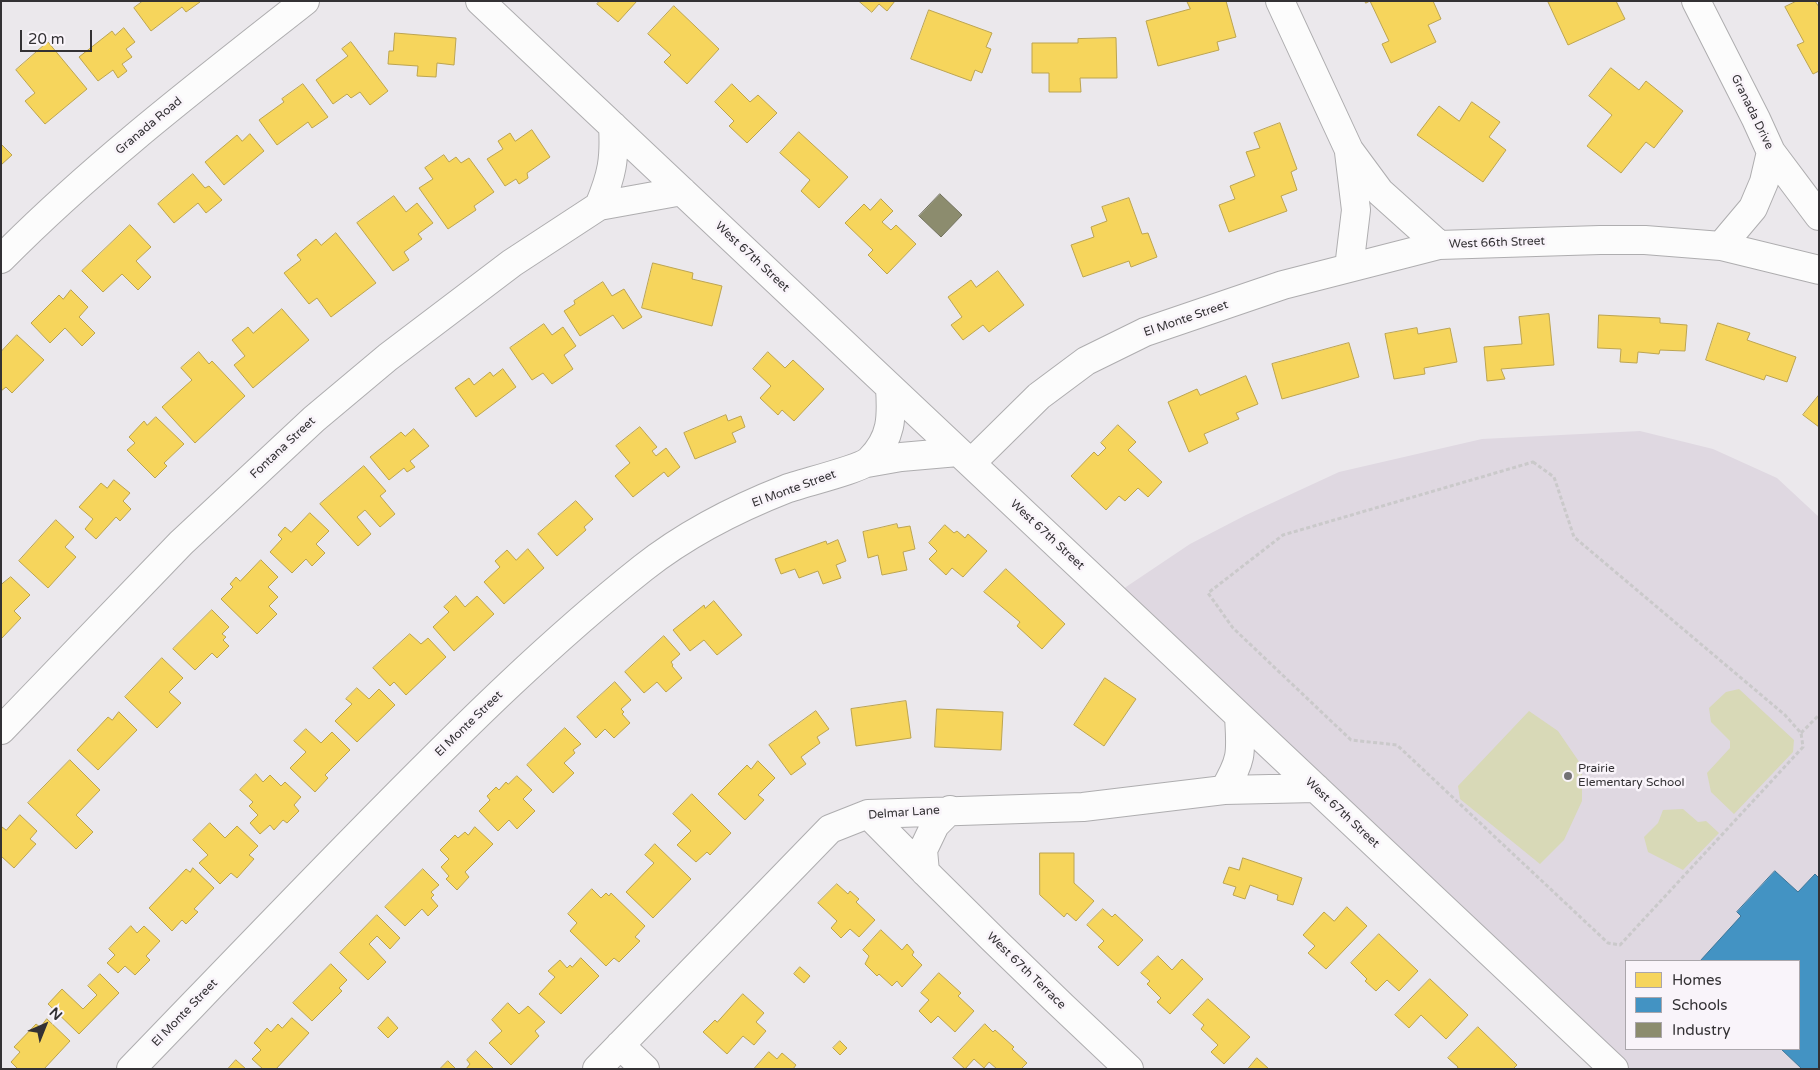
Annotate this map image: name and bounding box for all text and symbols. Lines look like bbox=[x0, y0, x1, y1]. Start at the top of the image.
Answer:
scale bar bbox=[22, 20, 95, 52]
text: 20 m bbox=[28, 30, 65, 48]
street label: Granada Drive bbox=[1728, 72, 1776, 152]
street label: Granada Road bbox=[113, 94, 185, 158]
street label: West 67th Street bbox=[712, 219, 792, 295]
street label: West 66th Street bbox=[1449, 234, 1545, 252]
street label: El Monte Street bbox=[1142, 298, 1230, 340]
street label: Fontana Street bbox=[247, 414, 319, 482]
street label: El Monte Street bbox=[750, 467, 838, 511]
street label: West 67th Street bbox=[1007, 497, 1087, 573]
street label: El Monte Street bbox=[432, 688, 506, 760]
place label: Prairie Elementary School bbox=[1578, 762, 1685, 790]
marker: Prairie Elementary School bbox=[1562, 770, 1574, 782]
street label: West 67th Street bbox=[1302, 775, 1382, 851]
street label: Delmar Lane bbox=[868, 803, 940, 823]
street label: West 67th Terrace bbox=[983, 930, 1069, 1012]
legend bbox=[1625, 960, 1800, 1050]
text: Homes bbox=[1672, 971, 1722, 989]
street label: El Monte Street bbox=[149, 976, 221, 1050]
text: Schools bbox=[1672, 996, 1728, 1014]
north arrow bbox=[20, 1000, 70, 1050]
text: N bbox=[46, 1004, 66, 1024]
text: Industry bbox=[1672, 1021, 1731, 1039]

